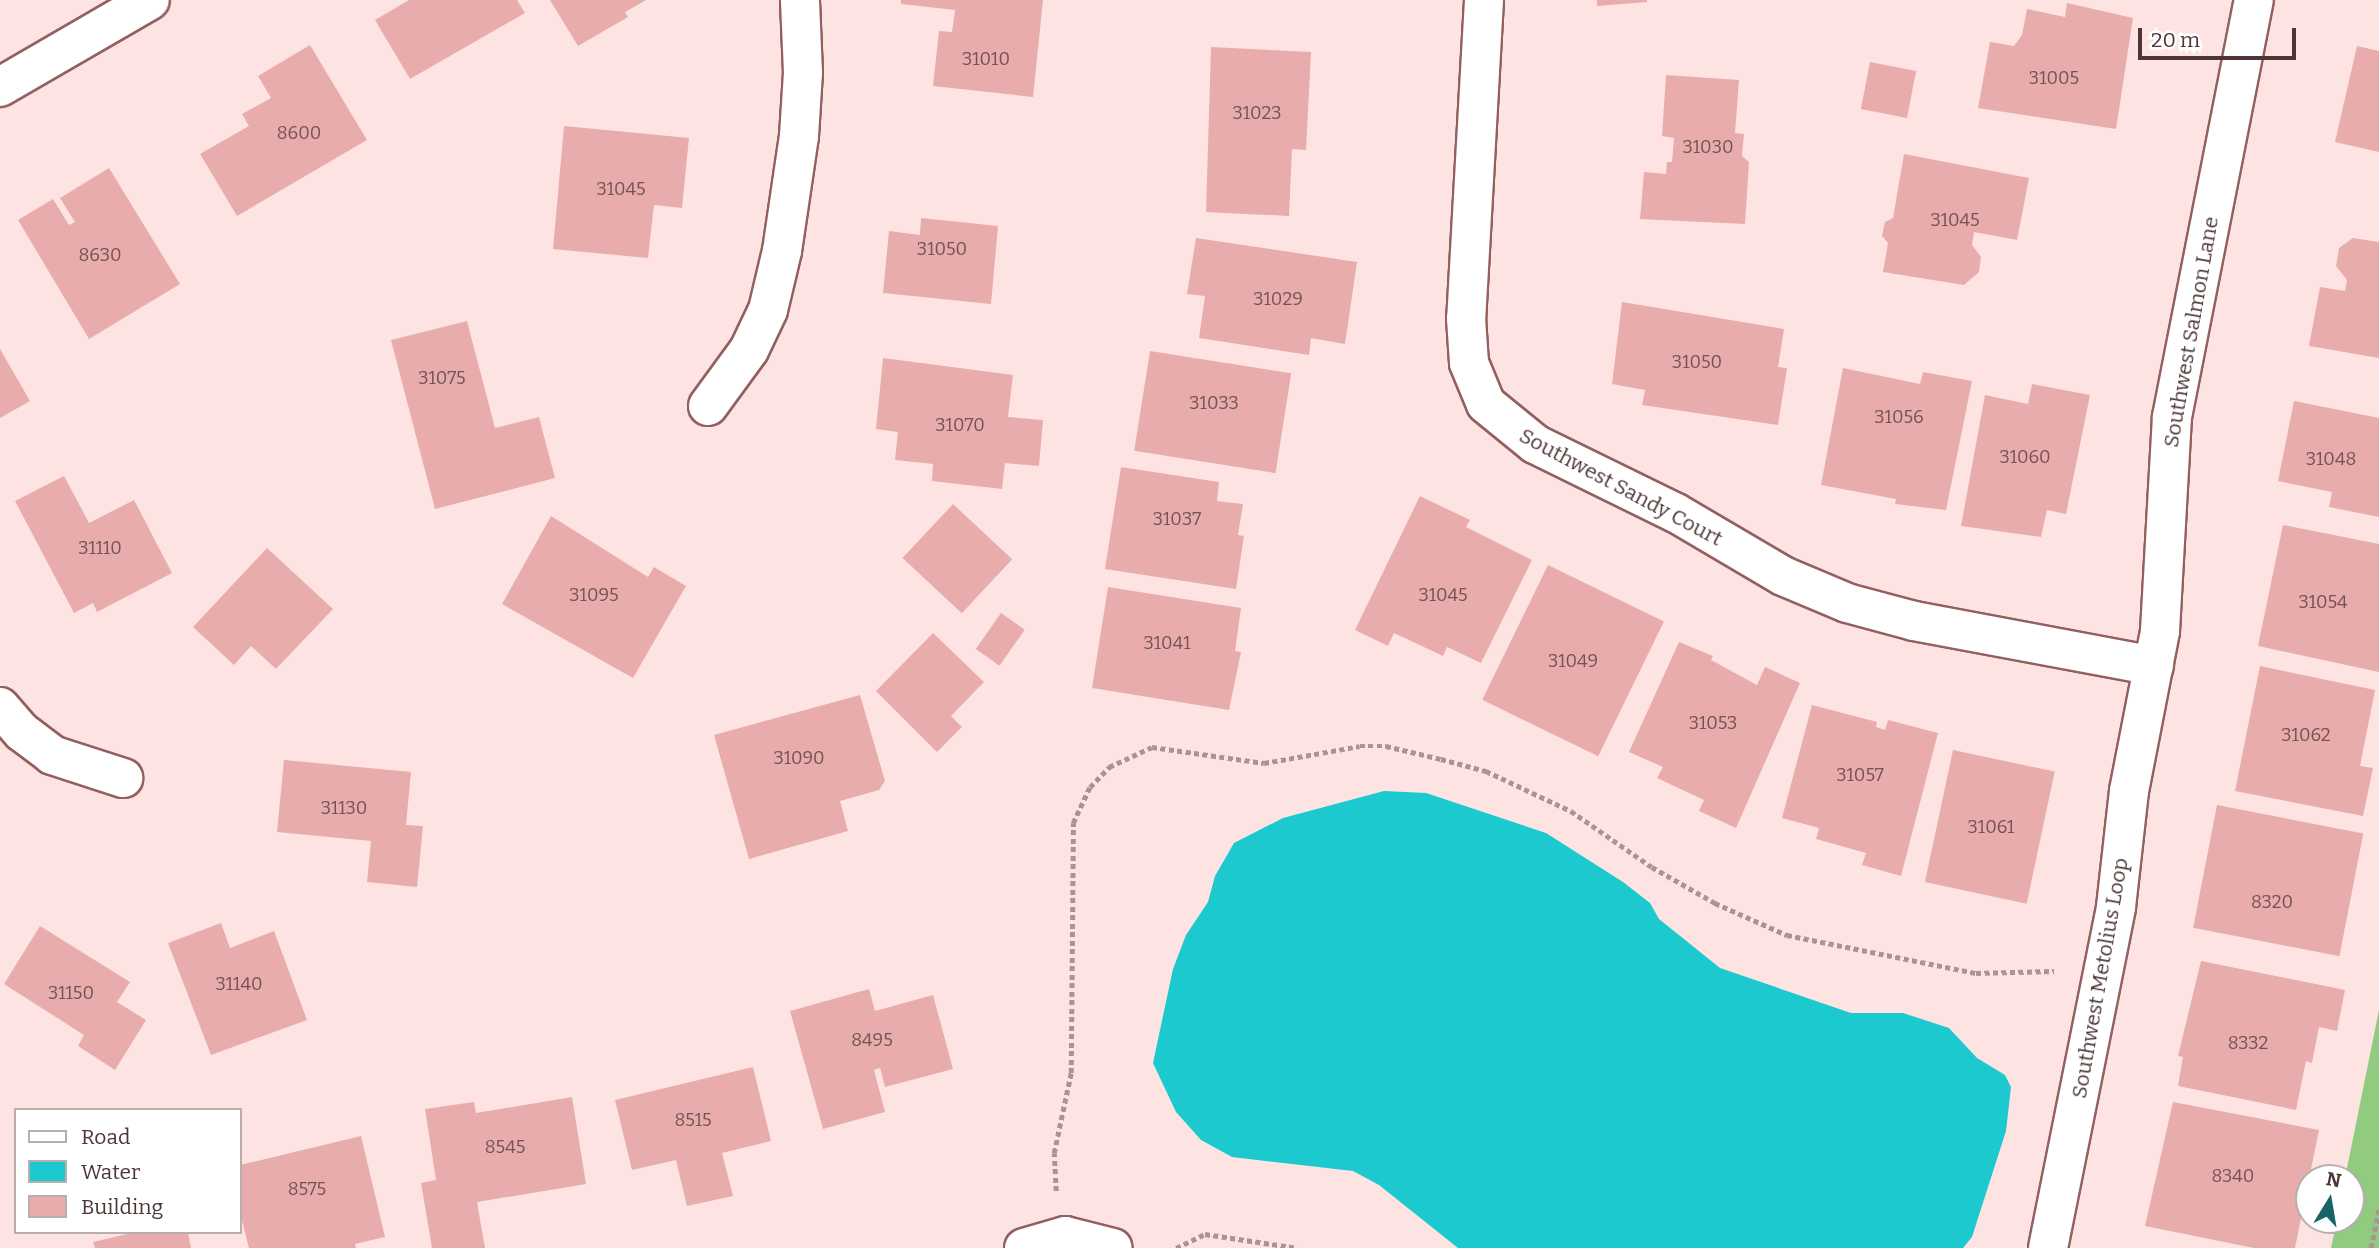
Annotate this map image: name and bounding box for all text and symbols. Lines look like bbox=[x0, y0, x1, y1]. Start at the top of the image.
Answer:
scale bar bbox=[2141, 14, 2298, 58]
text: 20 m bbox=[2151, 27, 2200, 53]
house number: 31010 bbox=[962, 48, 1010, 70]
house number: 31005 bbox=[2029, 67, 2079, 89]
house number: 31023 bbox=[1232, 102, 1282, 124]
house number: 8600 bbox=[277, 122, 321, 144]
house number: 31030 bbox=[1683, 136, 1733, 158]
house number: 31045 bbox=[596, 178, 646, 200]
house number: 31045 bbox=[1930, 209, 1980, 231]
street label: Southwest Salmon Lane bbox=[2158, 215, 2224, 449]
house number: 31050 bbox=[917, 238, 967, 260]
house number: 8630 bbox=[79, 244, 121, 266]
house number: 31029 bbox=[1253, 288, 1303, 310]
house number: 31050 bbox=[1672, 351, 1722, 373]
house number: 31075 bbox=[418, 367, 466, 389]
house number: 31033 bbox=[1189, 392, 1239, 414]
house number: 31056 bbox=[1874, 406, 1924, 428]
house number: 31070 bbox=[935, 414, 985, 436]
street label: Southwest Sandy Court bbox=[1515, 423, 1727, 551]
house number: 31060 bbox=[1999, 446, 2051, 468]
house number: 31048 bbox=[2306, 448, 2356, 470]
house number: 31037 bbox=[1153, 508, 1201, 530]
house number: 31110 bbox=[78, 537, 122, 559]
house number: 31095 bbox=[569, 584, 619, 606]
house number: 31045 bbox=[1418, 584, 1468, 606]
house number: 31054 bbox=[2298, 591, 2348, 613]
house number: 31041 bbox=[1144, 632, 1190, 654]
house number: 31049 bbox=[1548, 650, 1598, 672]
house number: 31053 bbox=[1689, 712, 1737, 734]
house number: 31062 bbox=[2281, 724, 2331, 746]
house number: 31090 bbox=[773, 747, 825, 769]
house number: 31057 bbox=[1836, 764, 1884, 786]
house number: 31130 bbox=[321, 797, 367, 819]
house number: 31061 bbox=[1968, 816, 2014, 838]
street label: Southwest Metolius Loop bbox=[2066, 856, 2134, 1100]
house number: 8320 bbox=[2251, 891, 2293, 913]
house number: 31140 bbox=[216, 973, 262, 995]
house number: 31150 bbox=[48, 982, 94, 1004]
house number: 8495 bbox=[851, 1029, 893, 1051]
house number: 8332 bbox=[2228, 1032, 2268, 1054]
legend bbox=[14, 1108, 242, 1234]
house number: 8515 bbox=[674, 1109, 712, 1131]
text: Road bbox=[81, 1124, 130, 1150]
house number: 8545 bbox=[485, 1136, 525, 1158]
text: Water bbox=[81, 1159, 140, 1185]
north arrow bbox=[2295, 1164, 2365, 1234]
house number: 8340 bbox=[2212, 1165, 2254, 1187]
text: N bbox=[2324, 1167, 2343, 1193]
house number: 8575 bbox=[288, 1178, 326, 1200]
text: Building bbox=[81, 1194, 163, 1220]

